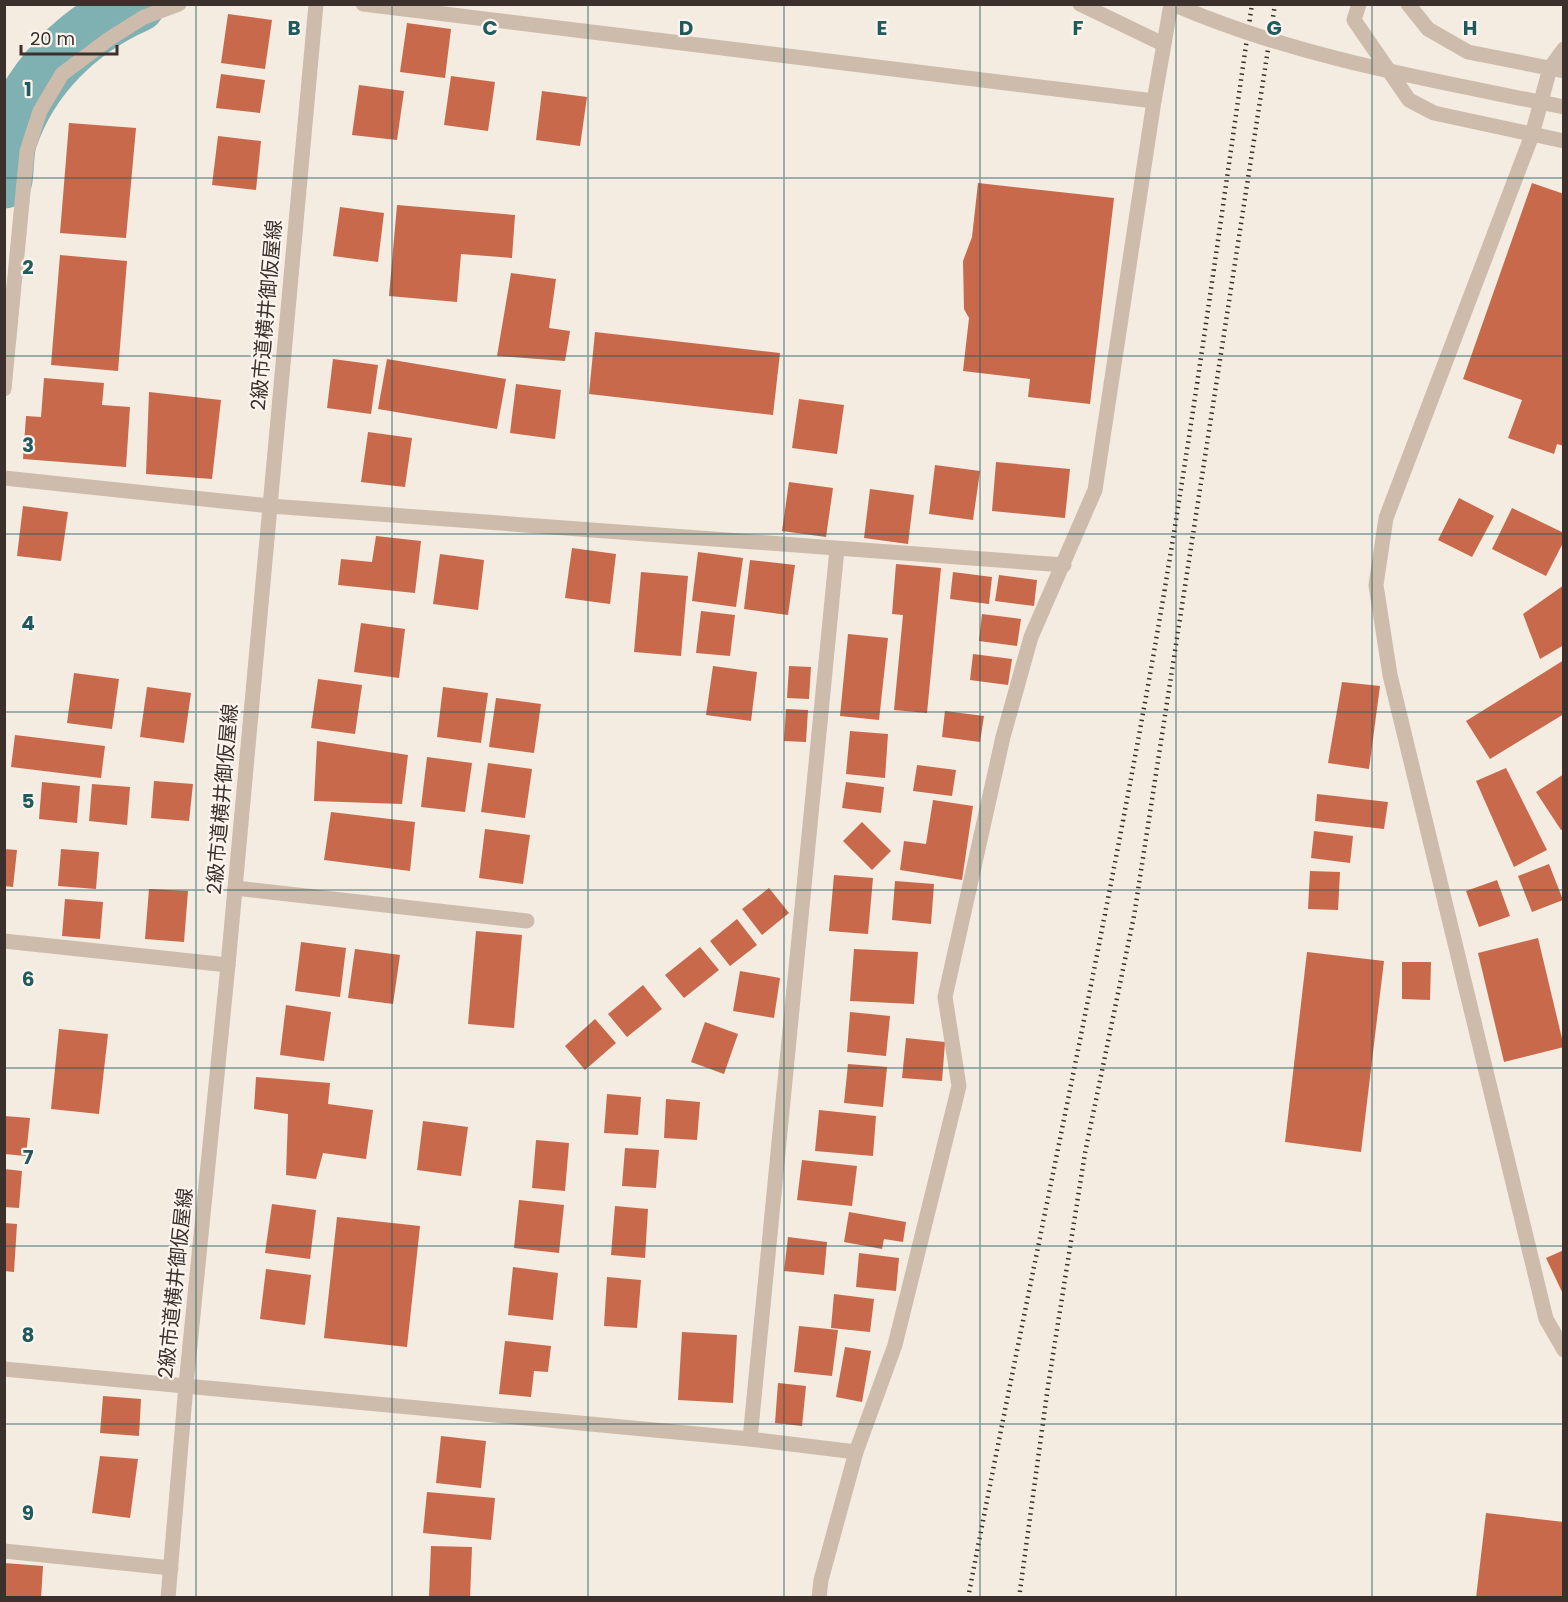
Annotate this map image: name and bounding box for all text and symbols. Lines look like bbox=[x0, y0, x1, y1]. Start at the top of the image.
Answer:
text: B bbox=[287, 14, 301, 42]
text: C bbox=[482, 14, 498, 42]
text: D bbox=[679, 14, 693, 42]
text: E bbox=[877, 14, 887, 42]
text: F bbox=[1073, 14, 1084, 42]
text: G bbox=[1266, 14, 1282, 42]
text: H bbox=[1463, 14, 1477, 42]
scale bar bbox=[21, 18, 117, 56]
text: 20 m bbox=[30, 26, 75, 51]
text: 1 bbox=[24, 75, 32, 103]
street label: 2級市道横井御仮屋線 bbox=[244, 218, 288, 412]
text: 2 bbox=[22, 253, 34, 281]
text: 3 bbox=[22, 431, 34, 459]
text: 4 bbox=[21, 609, 35, 637]
street label: 2級市道横井御仮屋線 bbox=[200, 702, 244, 896]
text: 5 bbox=[22, 787, 35, 815]
text: 6 bbox=[22, 965, 34, 993]
text: 7 bbox=[23, 1143, 34, 1171]
street label: 2級市道横井御仮屋線 bbox=[151, 1186, 199, 1380]
text: 8 bbox=[22, 1321, 34, 1349]
text: 9 bbox=[22, 1499, 34, 1527]

